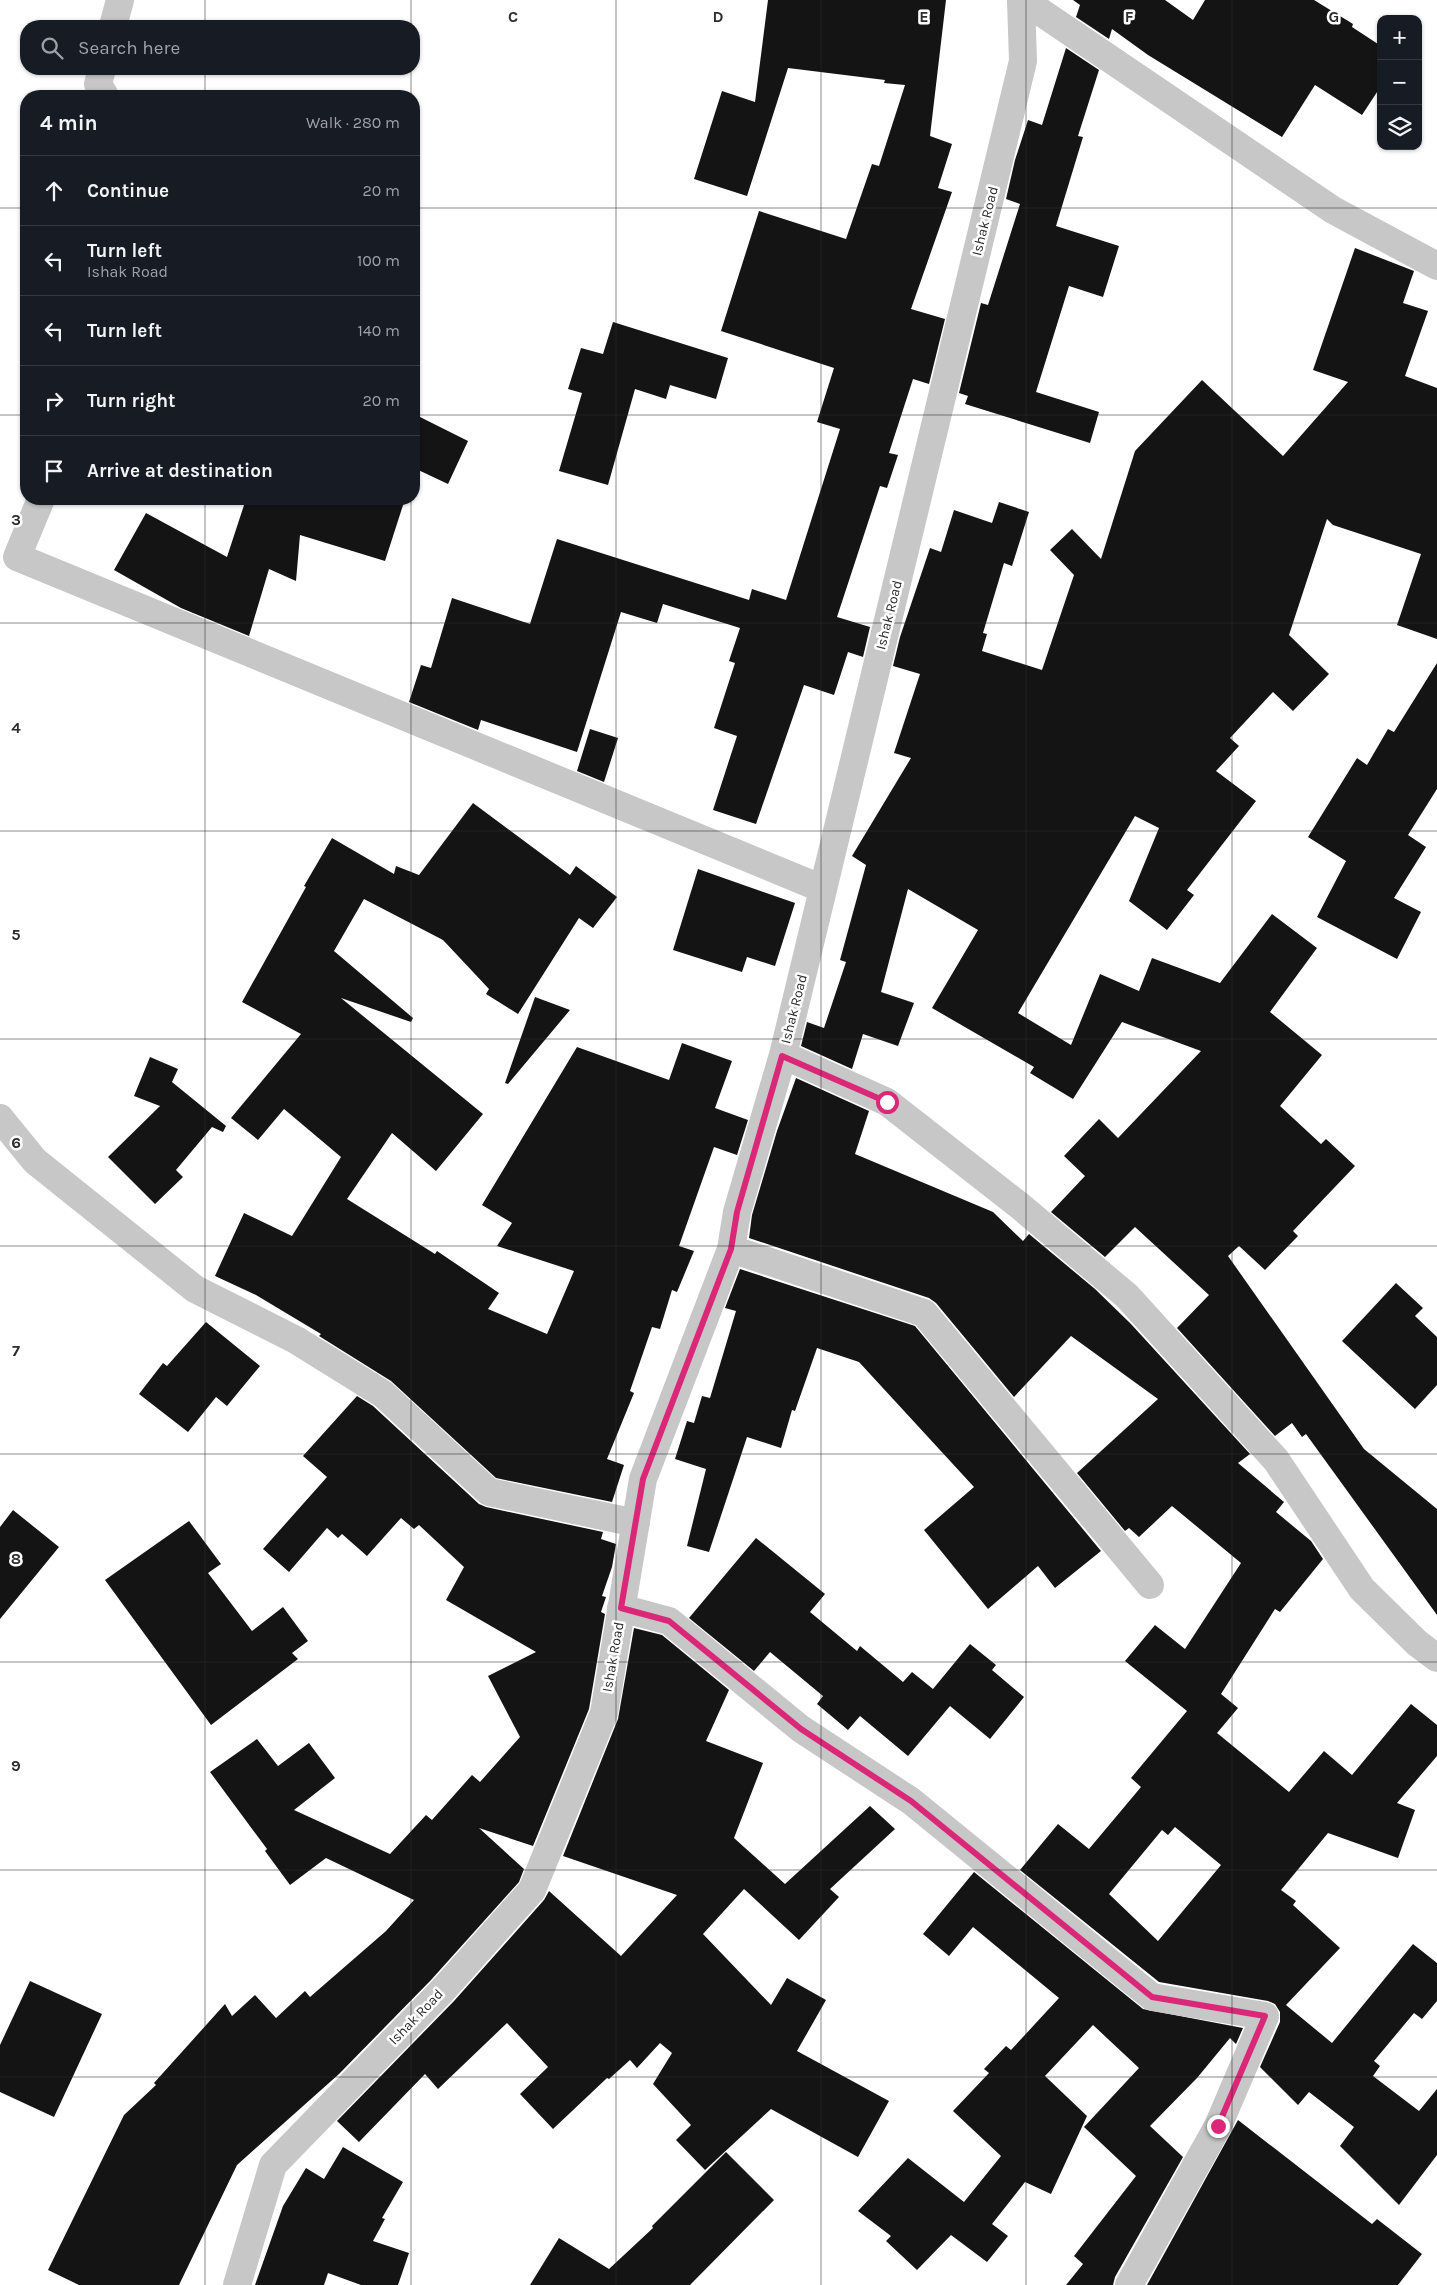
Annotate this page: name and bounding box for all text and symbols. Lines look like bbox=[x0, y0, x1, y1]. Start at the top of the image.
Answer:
text: C bbox=[508, 7, 518, 26]
text: D bbox=[713, 7, 724, 26]
text: E bbox=[919, 7, 929, 26]
text: F bbox=[1125, 7, 1134, 26]
text: G bbox=[1329, 7, 1339, 26]
map controls bbox=[1377, 15, 1422, 150]
button: + bbox=[1377, 15, 1422, 60]
search box bbox=[20, 20, 420, 75]
icon: search bbox=[38, 34, 66, 62]
text: Search here bbox=[78, 37, 180, 59]
button: − bbox=[1377, 60, 1422, 105]
button: layers bbox=[1377, 105, 1422, 150]
text: 4 min bbox=[40, 111, 98, 135]
text: Walk · 280 m bbox=[306, 113, 400, 132]
icon: ahead bbox=[40, 177, 68, 205]
text: Continue bbox=[87, 180, 169, 202]
text: 20 m bbox=[362, 181, 400, 200]
street label: Ishak Road bbox=[968, 185, 1002, 257]
text: Turn left bbox=[87, 240, 162, 262]
icon: left bbox=[40, 247, 68, 275]
text: 100 m bbox=[357, 251, 400, 270]
text: Ishak Road bbox=[87, 262, 168, 281]
icon: left bbox=[40, 317, 68, 345]
text: Turn left bbox=[87, 320, 162, 342]
text: 140 m bbox=[358, 321, 400, 340]
icon: right bbox=[40, 387, 68, 415]
text: Turn right bbox=[87, 390, 176, 412]
text: 20 m bbox=[362, 391, 400, 410]
icon: arrive bbox=[40, 457, 68, 485]
text: Arrive at destination bbox=[87, 460, 273, 482]
text: 3 bbox=[11, 510, 21, 529]
street label: Ishak Road bbox=[872, 579, 906, 651]
text: 4 bbox=[11, 718, 21, 737]
text: 5 bbox=[11, 925, 21, 944]
street label: Ishak Road bbox=[777, 973, 811, 1045]
route start bbox=[876, 1091, 899, 1114]
text: 6 bbox=[11, 1133, 21, 1152]
text: 7 bbox=[12, 1341, 20, 1360]
text: 8 bbox=[11, 1549, 21, 1568]
street label: Ishak Road bbox=[598, 1621, 628, 1693]
text: 9 bbox=[11, 1756, 21, 1775]
street label: Ishak Road bbox=[385, 1986, 447, 2048]
route end bbox=[1207, 2115, 1230, 2138]

